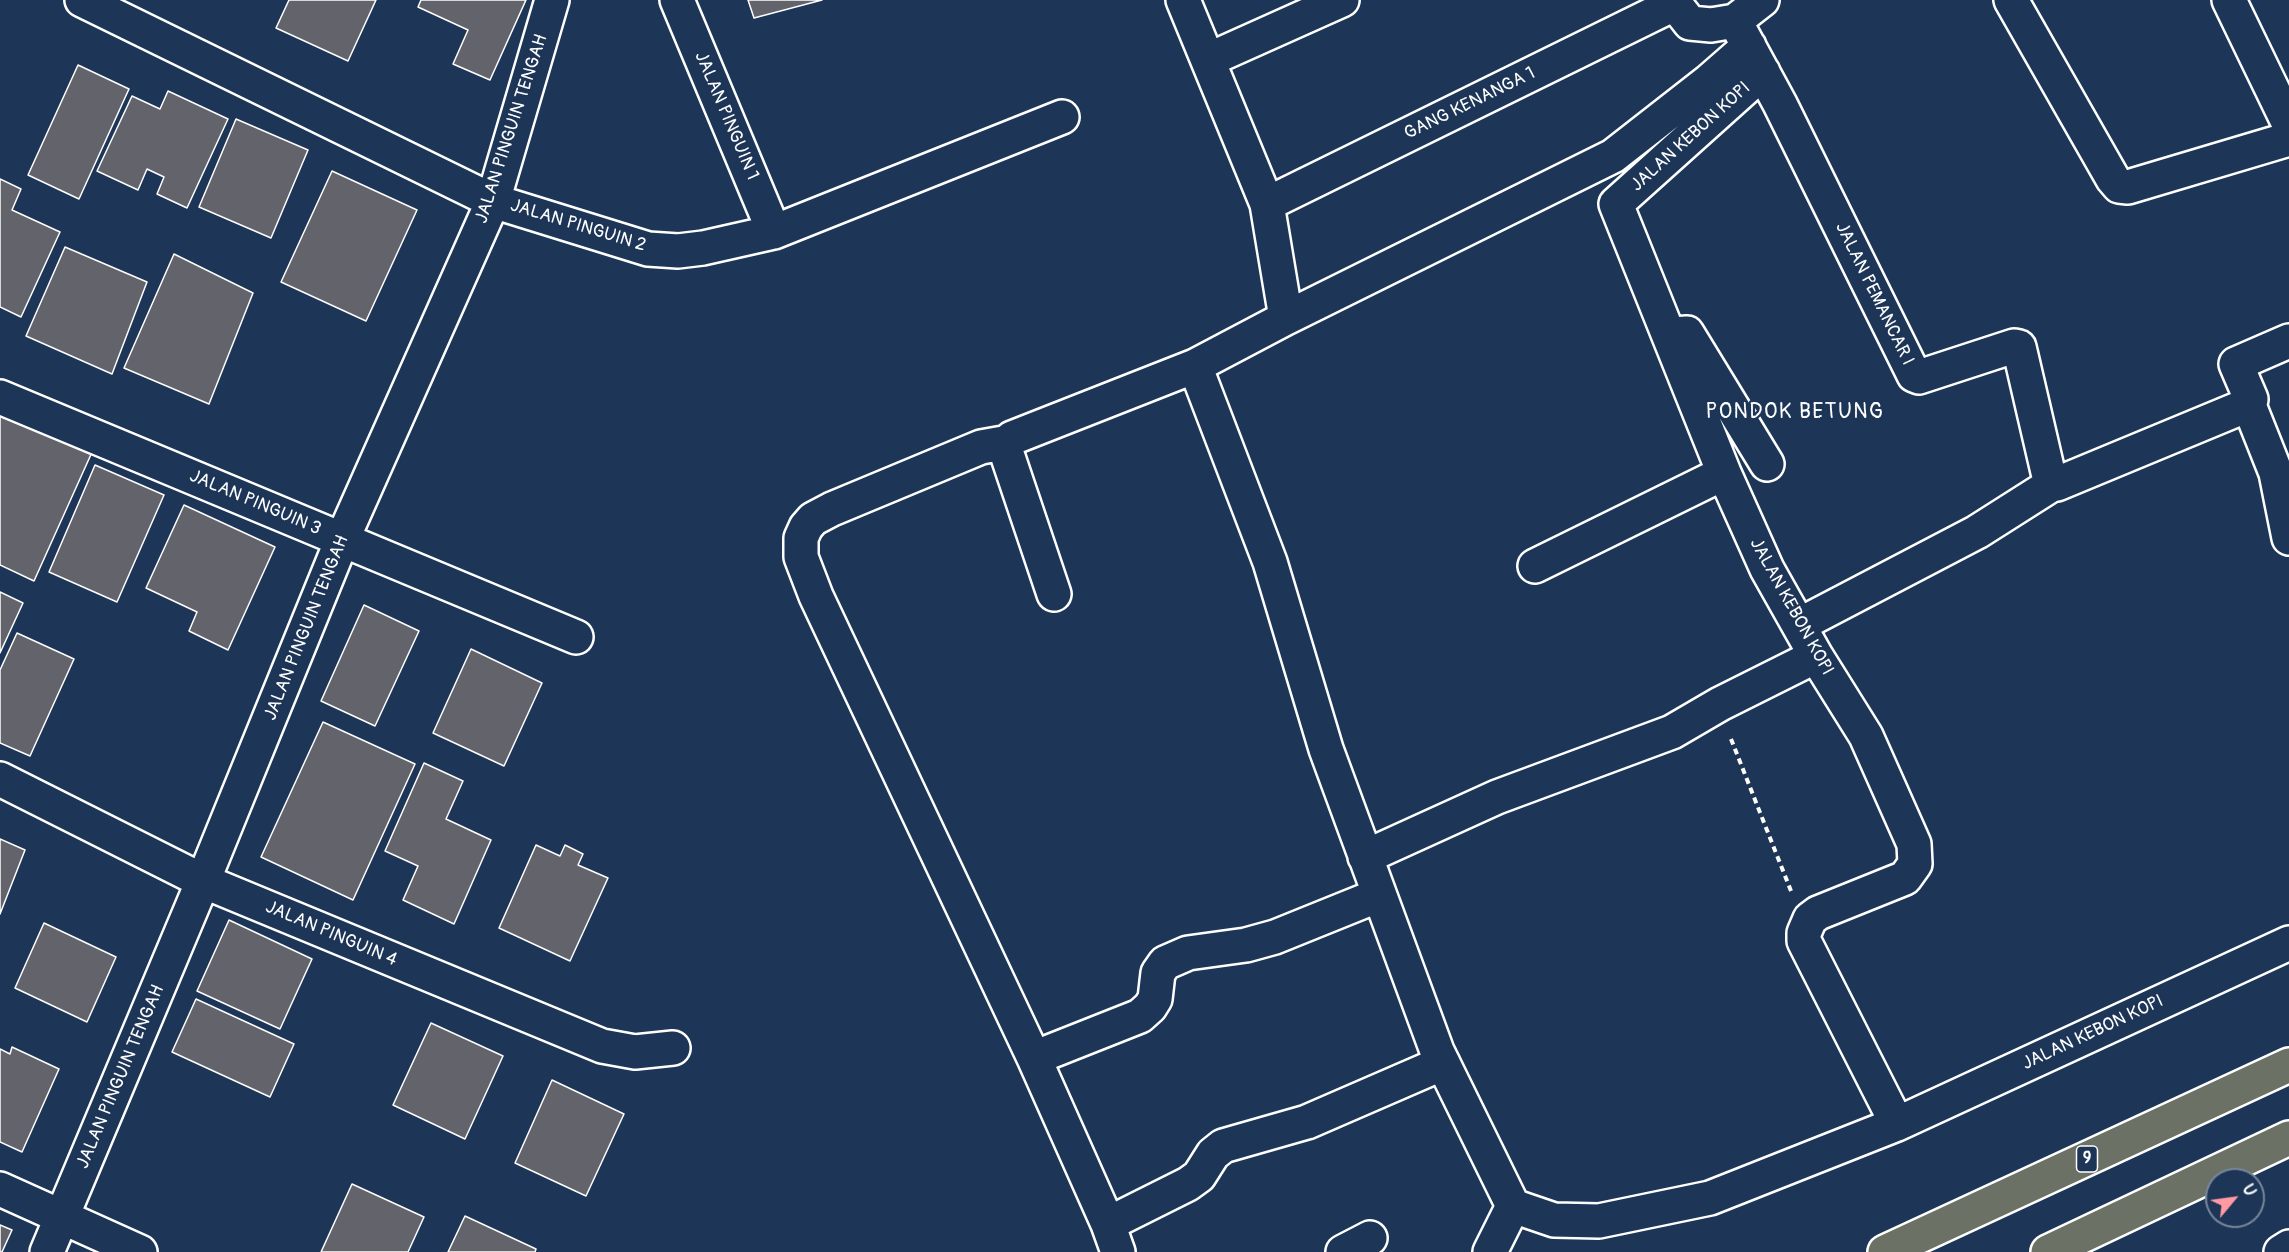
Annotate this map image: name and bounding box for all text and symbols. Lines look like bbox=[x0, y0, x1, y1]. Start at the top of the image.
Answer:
street label: JALAN PINGUIN TENGAH bbox=[471, 32, 553, 226]
street label: JALAN PINGUIN 1 bbox=[689, 49, 763, 183]
street label: GANG KENANGA 1 bbox=[1401, 63, 1539, 145]
street label: JALAN KEBON KOPI bbox=[1627, 78, 1755, 196]
street label: JALAN PINGUIN 2 bbox=[508, 195, 648, 257]
street label: JALAN PEMANCAR I bbox=[1830, 219, 1918, 369]
district label: PONDOK BETUNG bbox=[1706, 400, 1884, 426]
street label: JALAN PINGUIN 3 bbox=[186, 466, 324, 540]
street label: JALAN PINGUIN TENGAH bbox=[260, 532, 354, 724]
street label: JALAN KEBON KOPI bbox=[1744, 535, 1838, 679]
street label: JALAN PINGUIN 4 bbox=[262, 897, 400, 971]
street label: JALAN PINGUIN TENGAH bbox=[73, 982, 169, 1172]
street label: JALAN KEBON KOPI bbox=[2019, 991, 2167, 1075]
road number: 9 bbox=[2076, 1146, 2098, 1172]
north arrow bbox=[2205, 1168, 2265, 1228]
text: U bbox=[2238, 1181, 2260, 1200]

